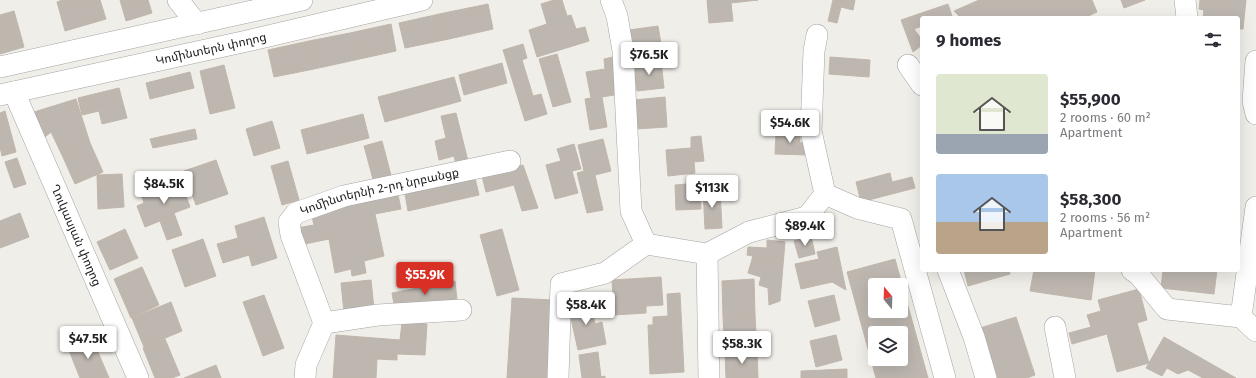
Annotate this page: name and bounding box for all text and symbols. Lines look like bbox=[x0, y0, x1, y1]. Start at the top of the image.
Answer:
icon: filters bbox=[1202, 29, 1224, 51]
street label: Կոմինտերն փողոց bbox=[154, 30, 268, 68]
text: 9 homes bbox=[936, 30, 1001, 51]
pin: $76.5K bbox=[616, 42, 682, 76]
text: $76.5K bbox=[630, 47, 668, 62]
text: $55,900 bbox=[1060, 89, 1121, 110]
icon: home bbox=[968, 90, 1016, 138]
pin: $54.6K bbox=[757, 110, 823, 144]
text: 2 rooms · 60 m² bbox=[1060, 110, 1151, 125]
text: $54.6K bbox=[770, 115, 810, 130]
text: Apartment bbox=[1060, 125, 1122, 140]
street label: Կոմինտերնի 2-րդ նրբանցք bbox=[298, 165, 460, 218]
pin: $84.5K bbox=[131, 171, 197, 205]
pin: $113K bbox=[684, 175, 740, 209]
text: $84.5K bbox=[144, 176, 184, 191]
text: $113K bbox=[695, 180, 729, 195]
street label: Ղուկասյան փողոց bbox=[48, 182, 104, 288]
text: $58,300 bbox=[1060, 189, 1121, 210]
icon: home bbox=[968, 190, 1016, 238]
text: 2 rooms · 56 m² bbox=[1060, 210, 1150, 225]
pin: $89.4K bbox=[772, 213, 838, 247]
text: $89.4K bbox=[785, 218, 825, 233]
text: Apartment bbox=[1060, 225, 1122, 240]
pin: $55.9K bbox=[392, 262, 458, 296]
text: $55.9K bbox=[405, 267, 445, 282]
north arrow bbox=[868, 278, 908, 318]
map controls bbox=[868, 278, 908, 366]
pin: $58.4K bbox=[553, 292, 619, 326]
text: $58.4K bbox=[566, 297, 606, 312]
pin: $47.5K bbox=[55, 326, 121, 360]
button: layers bbox=[868, 326, 908, 366]
text: $47.5K bbox=[69, 331, 107, 346]
pin: $58.3K bbox=[709, 331, 775, 365]
text: $58.3K bbox=[722, 336, 762, 351]

